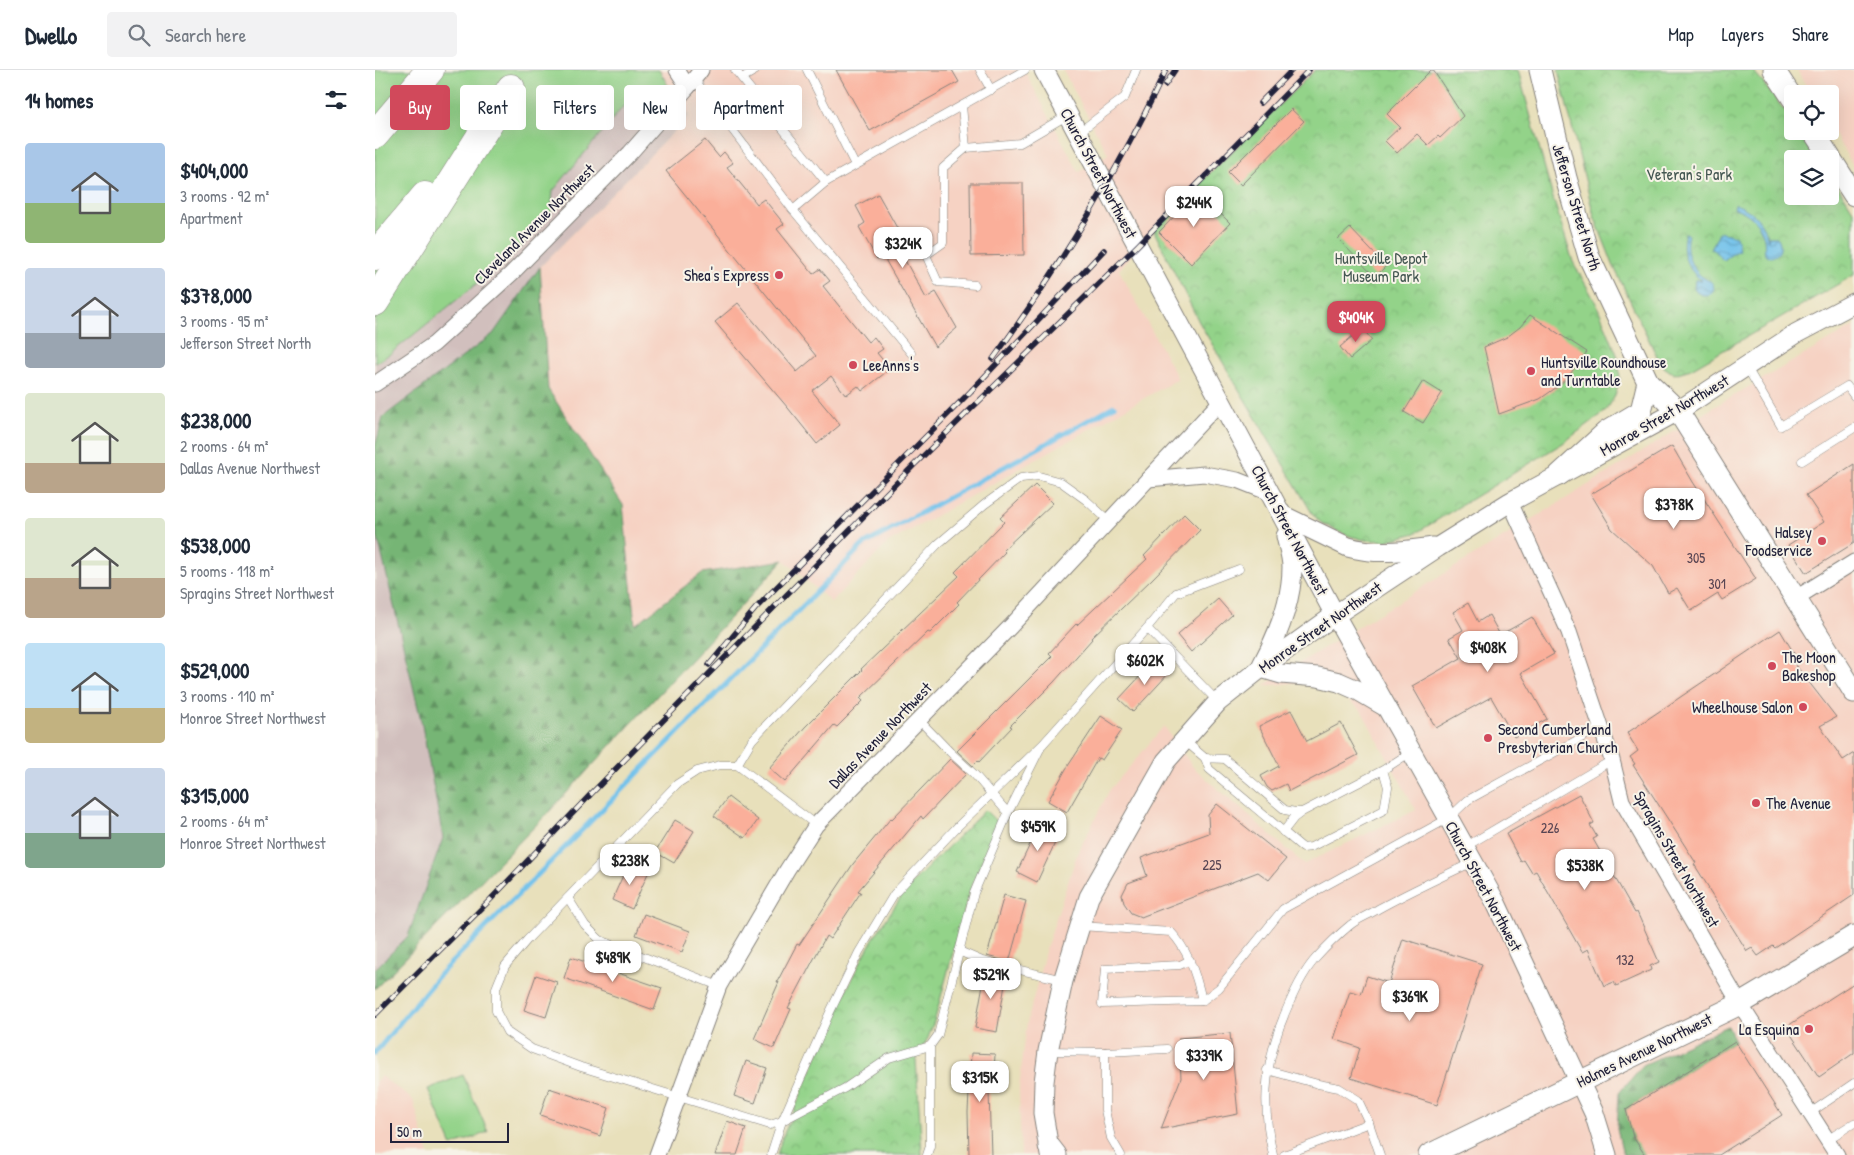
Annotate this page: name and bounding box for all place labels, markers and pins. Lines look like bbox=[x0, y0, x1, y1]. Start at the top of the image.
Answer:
pin: $244K bbox=[1159, 186, 1229, 228]
pin: $324K bbox=[868, 226, 938, 269]
place label: Shea's Express bbox=[684, 264, 769, 286]
marker: Shea's Express bbox=[773, 269, 785, 281]
pin: $404K bbox=[1321, 300, 1391, 343]
place label: Huntsville Roundhouse and Turntable bbox=[1541, 351, 1667, 391]
place label: LeeAnns's bbox=[863, 354, 919, 376]
marker: LeeAnns's bbox=[847, 359, 859, 371]
marker: Huntsville Roundhouse and Turntable bbox=[1525, 365, 1537, 377]
pin: $378K bbox=[1639, 488, 1709, 530]
place label: Halsey Foodservice bbox=[1745, 521, 1813, 561]
marker: Halsey Foodservice bbox=[1816, 535, 1828, 547]
pin: $408K bbox=[1453, 630, 1523, 673]
pin: $602K bbox=[1110, 644, 1180, 686]
place label: The Moon Bakeshop bbox=[1782, 646, 1836, 686]
marker: The Moon Bakeshop bbox=[1766, 660, 1778, 672]
place label: Wheelhouse Salon bbox=[1692, 696, 1793, 718]
marker: Wheelhouse Salon bbox=[1797, 701, 1809, 713]
place label: Second Cumberland Presbyterian Church bbox=[1498, 718, 1618, 758]
marker: Second Cumberland Presbyterian Church bbox=[1482, 732, 1494, 744]
place label: The Avenue bbox=[1766, 792, 1831, 814]
marker: The Avenue bbox=[1750, 797, 1762, 809]
pin: $459K bbox=[1003, 810, 1073, 852]
pin: $238K bbox=[595, 844, 665, 886]
pin: $538K bbox=[1550, 848, 1620, 891]
pin: $489K bbox=[578, 940, 648, 983]
pin: $529K bbox=[956, 958, 1026, 1000]
pin: $369K bbox=[1375, 980, 1445, 1022]
place label: La Esquina bbox=[1739, 1018, 1799, 1040]
marker: La Esquina bbox=[1803, 1023, 1815, 1035]
pin: $339K bbox=[1169, 1038, 1239, 1081]
pin: $315K bbox=[945, 1060, 1015, 1103]

